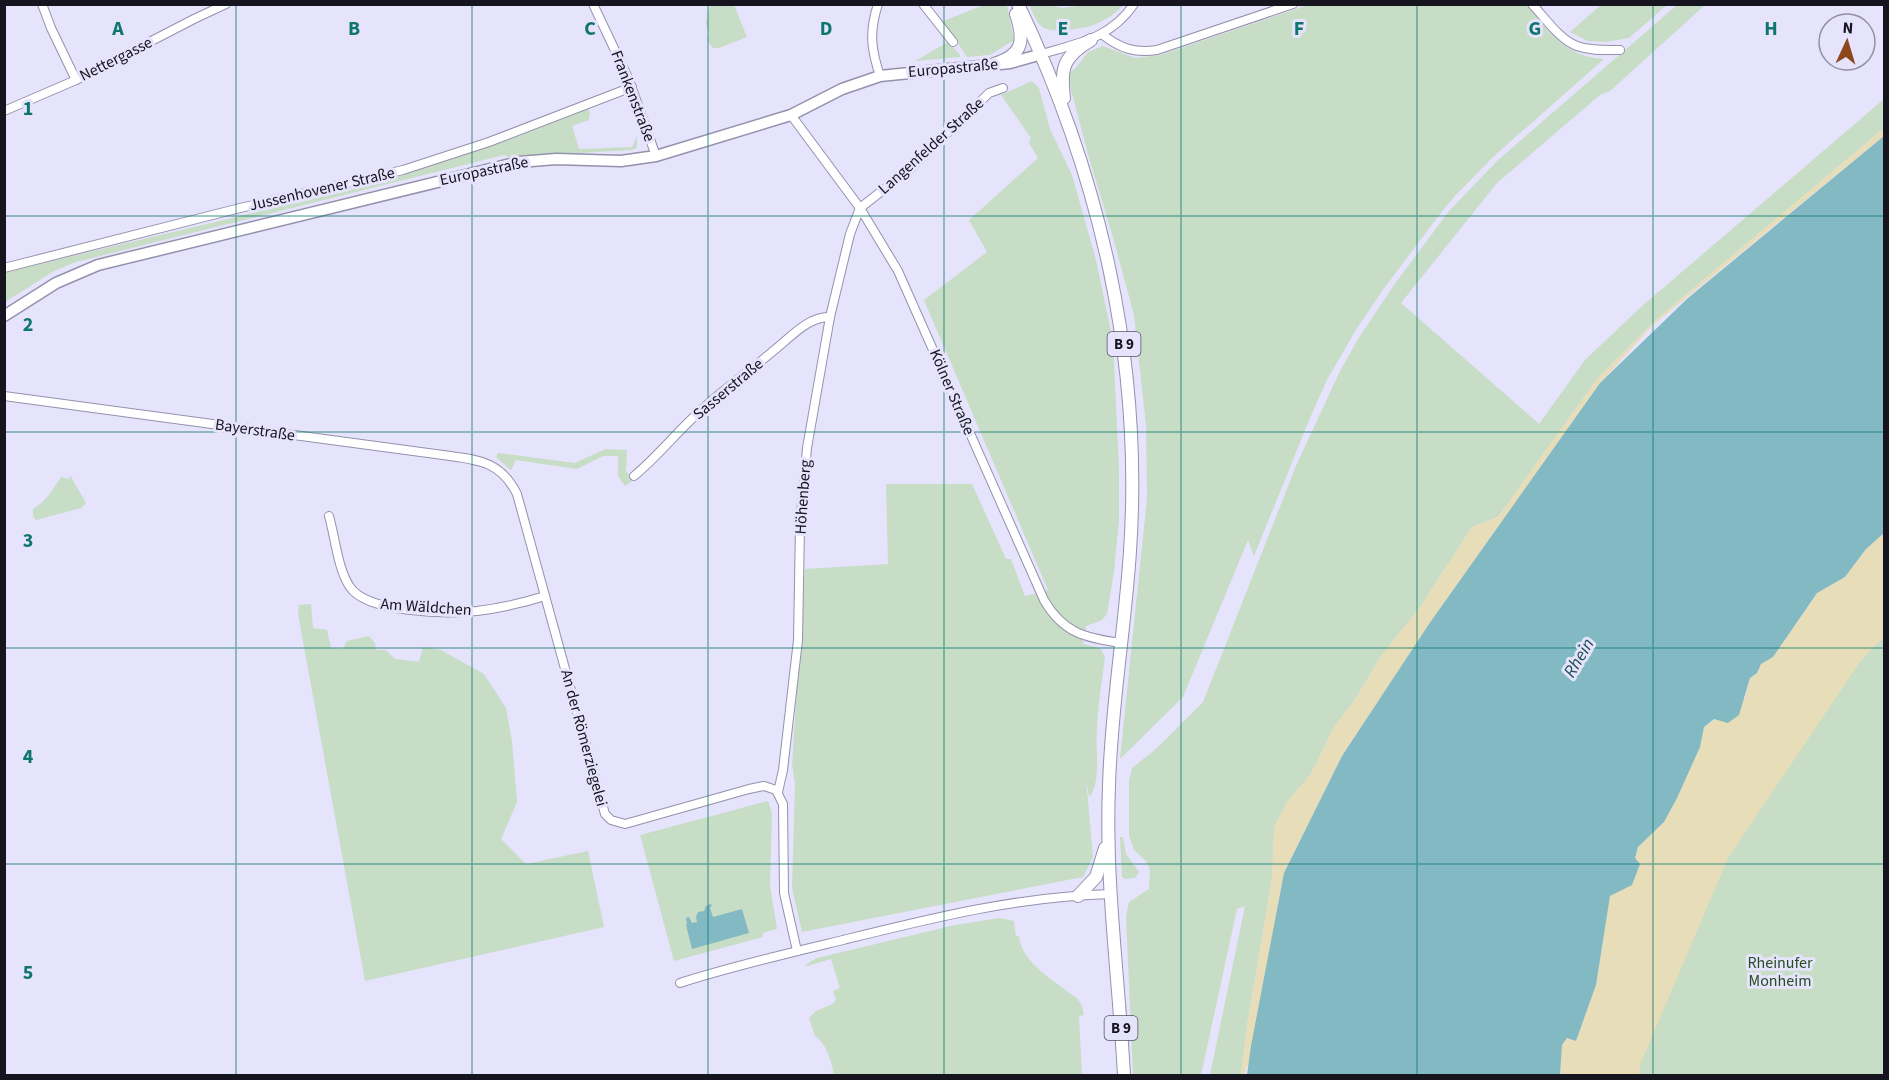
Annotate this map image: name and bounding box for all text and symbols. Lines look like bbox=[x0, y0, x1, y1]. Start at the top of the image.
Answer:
north arrow bbox=[1817, 12, 1877, 72]
text: A bbox=[111, 15, 124, 43]
text: B bbox=[348, 15, 360, 43]
text: C bbox=[584, 15, 596, 43]
text: D bbox=[820, 15, 832, 43]
text: E bbox=[1058, 15, 1068, 43]
text: F bbox=[1294, 15, 1304, 43]
text: G bbox=[1529, 15, 1541, 43]
text: H bbox=[1764, 15, 1778, 43]
text: N bbox=[1842, 17, 1854, 39]
street label: Nettergasse bbox=[76, 31, 156, 87]
street label: Frankenstraße bbox=[606, 47, 661, 145]
street label: Europastraße bbox=[907, 53, 999, 83]
street label: Langenfelder Straße bbox=[873, 93, 989, 199]
text: 1 bbox=[23, 95, 33, 123]
street label: Europastraße bbox=[438, 151, 530, 191]
street label: Jussenhovener Straße bbox=[247, 162, 397, 216]
text: 2 bbox=[23, 311, 33, 339]
road number: B 9 bbox=[1108, 332, 1140, 356]
street label: Kölner Straße bbox=[924, 346, 980, 438]
street label: Sasserstraße bbox=[688, 353, 768, 425]
street label: Bayerstraße bbox=[214, 414, 296, 447]
street label: Höhenberg bbox=[789, 459, 817, 535]
text: 3 bbox=[23, 527, 33, 555]
street label: Am Wäldchen bbox=[380, 593, 472, 621]
water label: Rhein bbox=[1558, 634, 1600, 682]
street label: An der Römerziegelei bbox=[555, 667, 613, 809]
text: 4 bbox=[23, 743, 34, 771]
park label: Rheinufer Monheim bbox=[1747, 952, 1813, 992]
text: 5 bbox=[23, 959, 33, 987]
road number: B 9 bbox=[1104, 1016, 1138, 1040]

